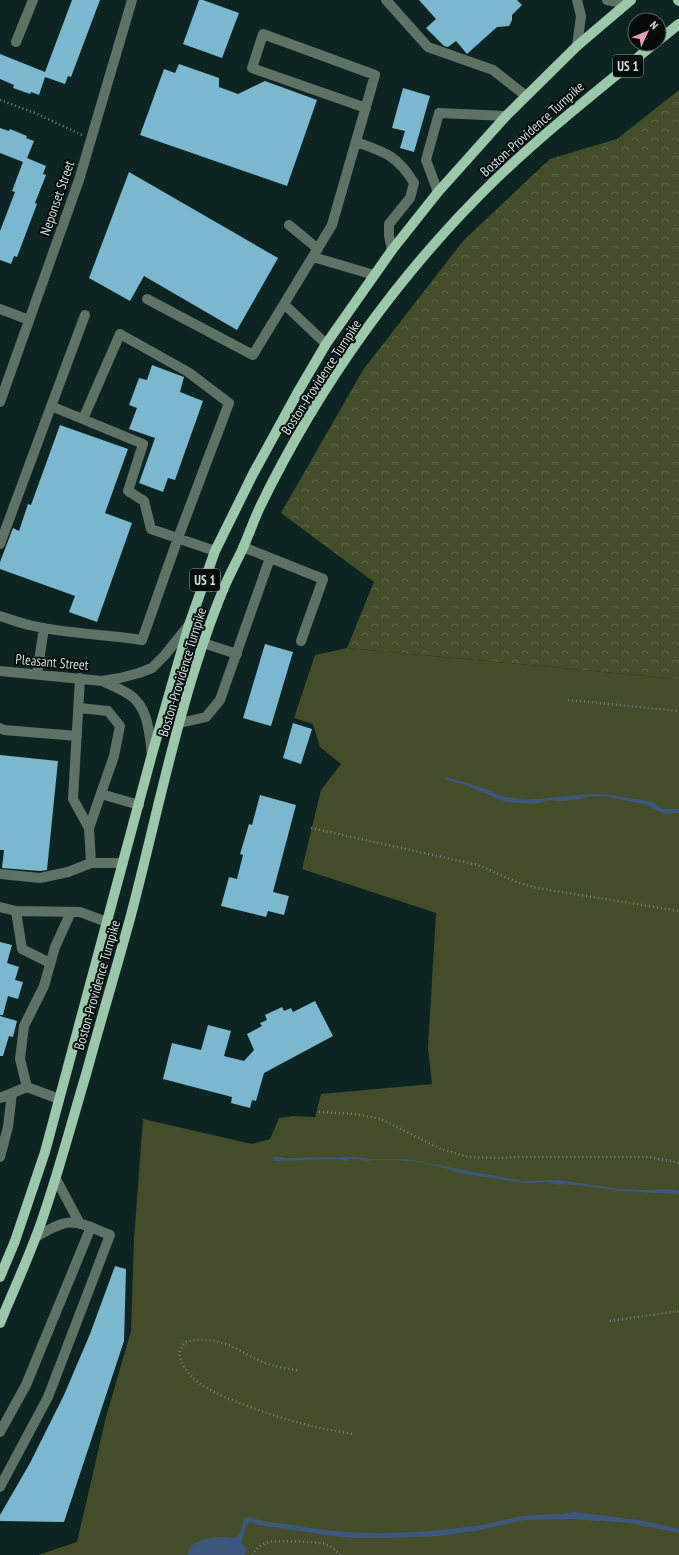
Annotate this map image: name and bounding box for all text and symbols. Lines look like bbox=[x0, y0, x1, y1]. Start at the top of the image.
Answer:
north arrow bbox=[627, 12, 667, 52]
text: N bbox=[647, 18, 661, 32]
road number: US 1 bbox=[613, 55, 643, 77]
street label: Boston-Providence Turnpike bbox=[476, 77, 588, 181]
street label: Neponset Street bbox=[36, 158, 78, 238]
street label: Boston-Providence Turnpike bbox=[277, 316, 365, 438]
road number: US 1 bbox=[190, 569, 220, 591]
street label: Boston-Providence Turnpike bbox=[154, 605, 210, 739]
street label: Pleasant Street bbox=[15, 650, 89, 674]
street label: Boston-Providence Turnpike bbox=[70, 918, 124, 1052]

